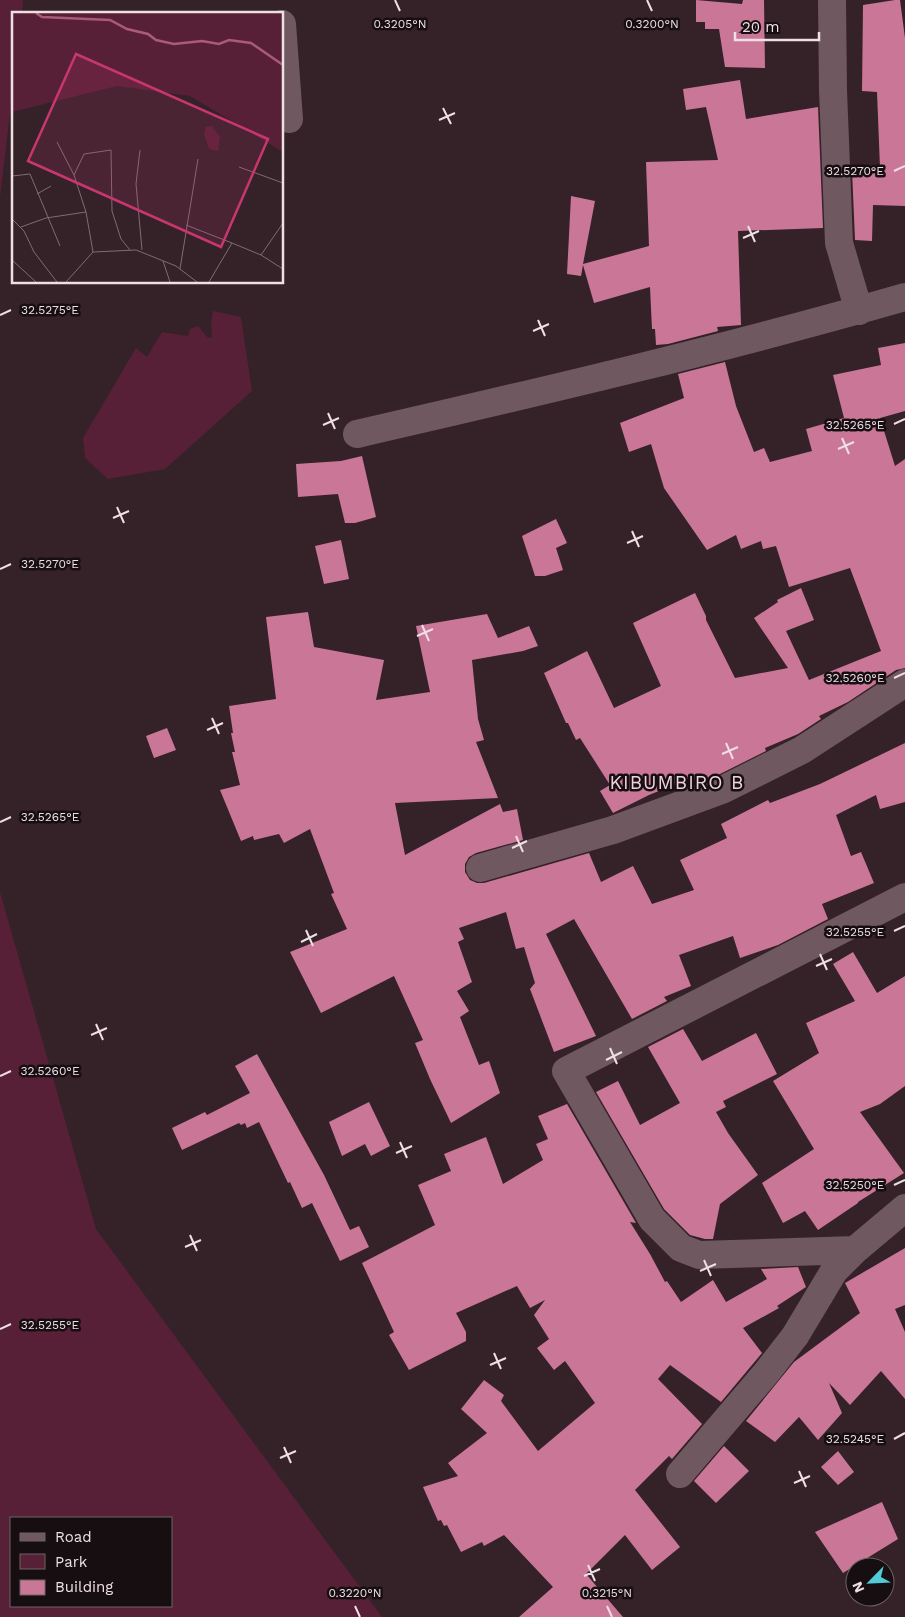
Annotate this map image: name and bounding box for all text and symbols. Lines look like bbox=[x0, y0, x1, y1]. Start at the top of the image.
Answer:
scale bar bbox=[735, 10, 819, 42]
inset map bbox=[12, 12, 284, 284]
text: 0.3205°N bbox=[373, 17, 427, 31]
text: 0.3200°N bbox=[625, 17, 679, 31]
text: 20 m bbox=[742, 18, 780, 36]
text: 32.5270°E bbox=[826, 164, 884, 178]
text: 32.5275°E bbox=[21, 303, 79, 317]
text: 32.5265°E bbox=[826, 418, 885, 432]
text: 32.5270°E bbox=[21, 557, 79, 571]
text: 32.5260°E bbox=[825, 671, 885, 685]
district label: KIBUMBIRO B bbox=[610, 771, 744, 794]
text: 32.5265°E bbox=[21, 810, 80, 824]
text: 32.5255°E bbox=[826, 925, 884, 939]
text: 32.5260°E bbox=[20, 1064, 80, 1078]
text: 32.5250°E bbox=[826, 1178, 885, 1192]
text: 32.5255°E bbox=[21, 1318, 79, 1332]
text: 32.5245°E bbox=[826, 1432, 884, 1446]
legend bbox=[10, 1517, 172, 1607]
text: Road bbox=[55, 1528, 92, 1546]
text: Park bbox=[55, 1553, 88, 1571]
north arrow bbox=[845, 1557, 895, 1607]
text: Building bbox=[55, 1578, 113, 1596]
text: N bbox=[849, 1579, 868, 1595]
text: 0.3220°N bbox=[328, 1586, 382, 1600]
text: 0.3215°N bbox=[582, 1586, 632, 1600]

